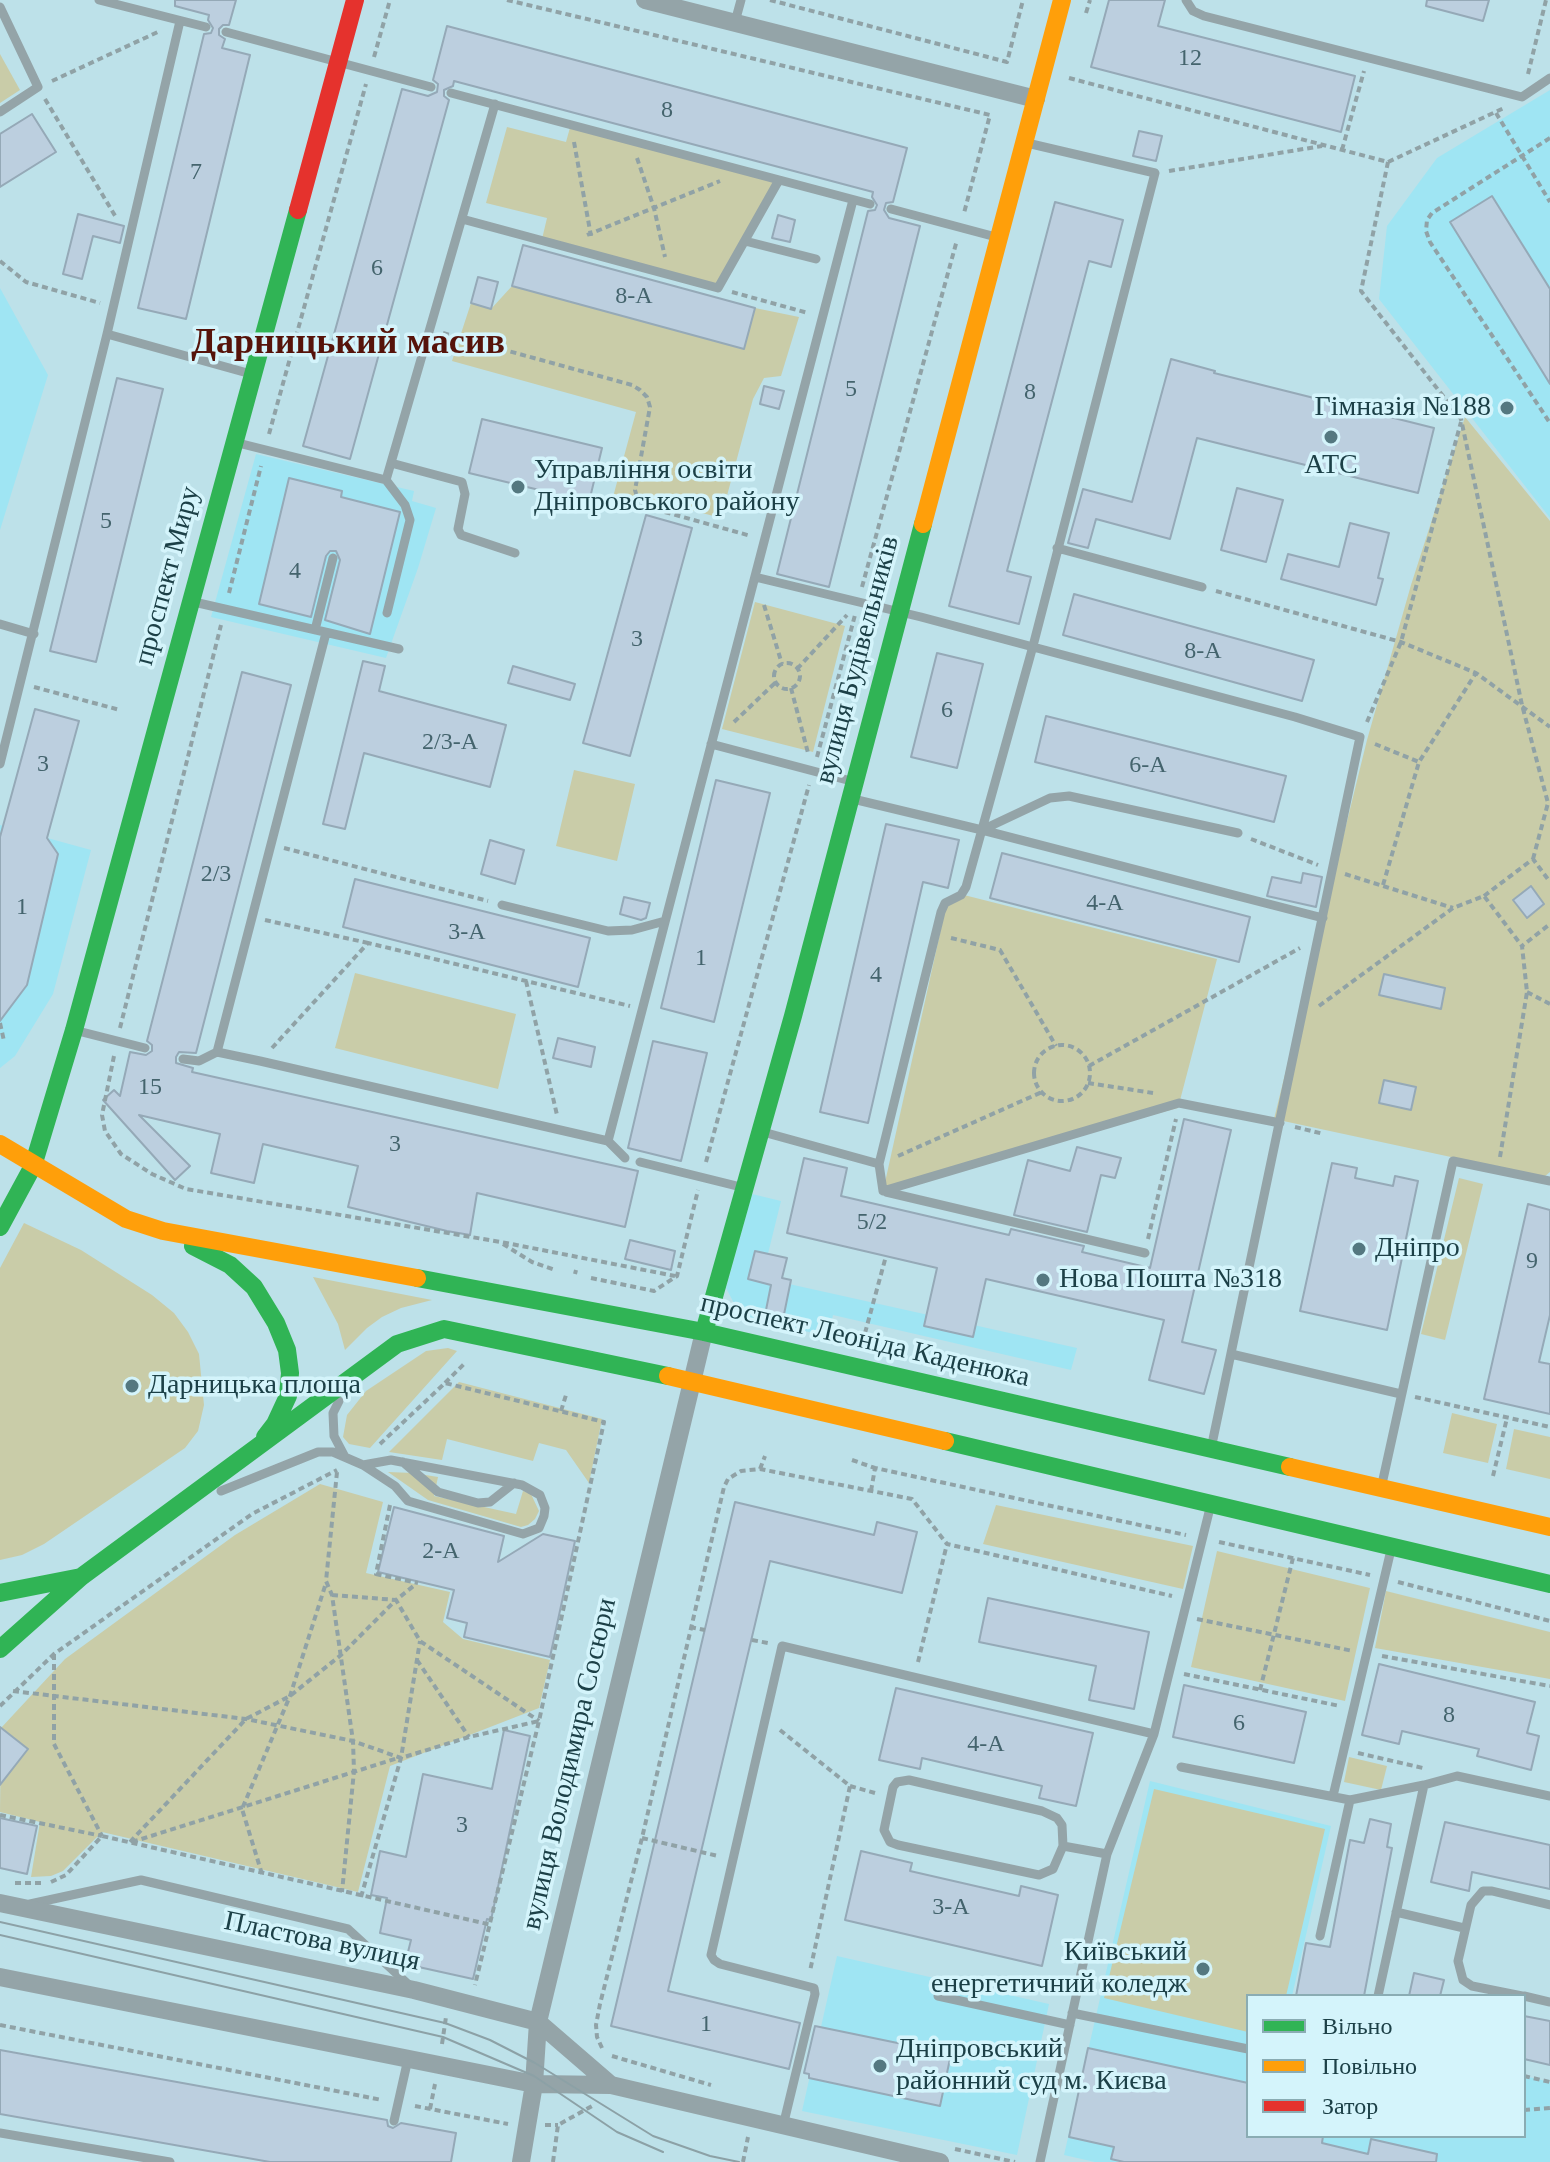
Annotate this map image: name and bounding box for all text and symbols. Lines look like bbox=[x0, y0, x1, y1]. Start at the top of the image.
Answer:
house number: 12 bbox=[1178, 45, 1202, 73]
house number: 8 bbox=[661, 97, 673, 125]
house number: 7 bbox=[190, 159, 202, 187]
house number: 6 bbox=[371, 255, 383, 283]
house number: 8-А bbox=[615, 283, 653, 311]
district label: Дарницький масив bbox=[191, 322, 505, 366]
house number: 5 bbox=[845, 376, 857, 404]
house number: 8 bbox=[1024, 379, 1036, 407]
place label: Гімназія №188 bbox=[1314, 391, 1491, 425]
marker: Гімназія №188 bbox=[1498, 399, 1516, 417]
marker: АТС bbox=[1322, 428, 1340, 446]
place label: АТС bbox=[1304, 449, 1358, 483]
place label: Управління освіти Дніпровського району bbox=[534, 454, 799, 520]
marker: Управління освіти Дніпровського району bbox=[509, 478, 527, 496]
street label: проспект Миру bbox=[128, 483, 208, 669]
house number: 5 bbox=[100, 508, 112, 536]
street label: вулиця Будівельників bbox=[809, 532, 907, 788]
house number: 4 bbox=[289, 558, 301, 586]
house number: 3 bbox=[631, 626, 643, 654]
house number: 8-А bbox=[1184, 638, 1222, 666]
house number: 6 bbox=[941, 697, 953, 725]
house number: 2/3-А bbox=[422, 729, 478, 757]
house number: 3 bbox=[37, 751, 49, 779]
house number: 6-А bbox=[1129, 752, 1167, 780]
house number: 2/3 bbox=[201, 861, 231, 889]
house number: 4-А bbox=[1086, 890, 1124, 918]
house number: 1 bbox=[16, 894, 28, 922]
house number: 3-А bbox=[448, 919, 486, 947]
house number: 1 bbox=[695, 945, 707, 973]
house number: 4 bbox=[870, 962, 882, 990]
house number: 15 bbox=[138, 1074, 162, 1102]
house number: 3 bbox=[389, 1131, 401, 1159]
house number: 5/2 bbox=[857, 1209, 887, 1237]
place label: Дніпро bbox=[1375, 1232, 1460, 1266]
marker: Дніпро bbox=[1350, 1240, 1368, 1258]
house number: 9 bbox=[1526, 1248, 1538, 1276]
place label: Нова Пошта №318 bbox=[1059, 1263, 1282, 1297]
marker: Нова Пошта №318 bbox=[1034, 1271, 1052, 1289]
street label: проспект Леоніда Каденюка bbox=[697, 1287, 1033, 1395]
place label: Дарницька площа bbox=[148, 1369, 361, 1403]
marker: Дарницька площа bbox=[123, 1377, 141, 1395]
house number: 2-А bbox=[422, 1538, 460, 1566]
street label: вулиця Володимира Сосюри bbox=[515, 1595, 625, 1933]
house number: 8 bbox=[1443, 1702, 1455, 1730]
house number: 6 bbox=[1233, 1710, 1245, 1738]
house number: 4-А bbox=[967, 1731, 1005, 1759]
house number: 3 bbox=[456, 1812, 468, 1840]
house number: 3-А bbox=[932, 1894, 970, 1922]
street label: Пластова вулиця bbox=[221, 1905, 423, 1979]
place label: Київський енергетичний коледж bbox=[931, 1936, 1187, 2002]
marker: Київський енергетичний коледж bbox=[1194, 1960, 1212, 1978]
legend bbox=[1246, 1994, 1526, 2138]
house number: 1 bbox=[700, 2011, 712, 2039]
text: Вільно bbox=[1322, 2013, 1392, 2039]
place label: Дніпровський районний суд м. Києва bbox=[896, 2033, 1167, 2099]
text: Повільно bbox=[1322, 2053, 1417, 2079]
marker: Дніпровський районний суд м. Києва bbox=[871, 2057, 889, 2075]
text: Затор bbox=[1322, 2093, 1378, 2119]

